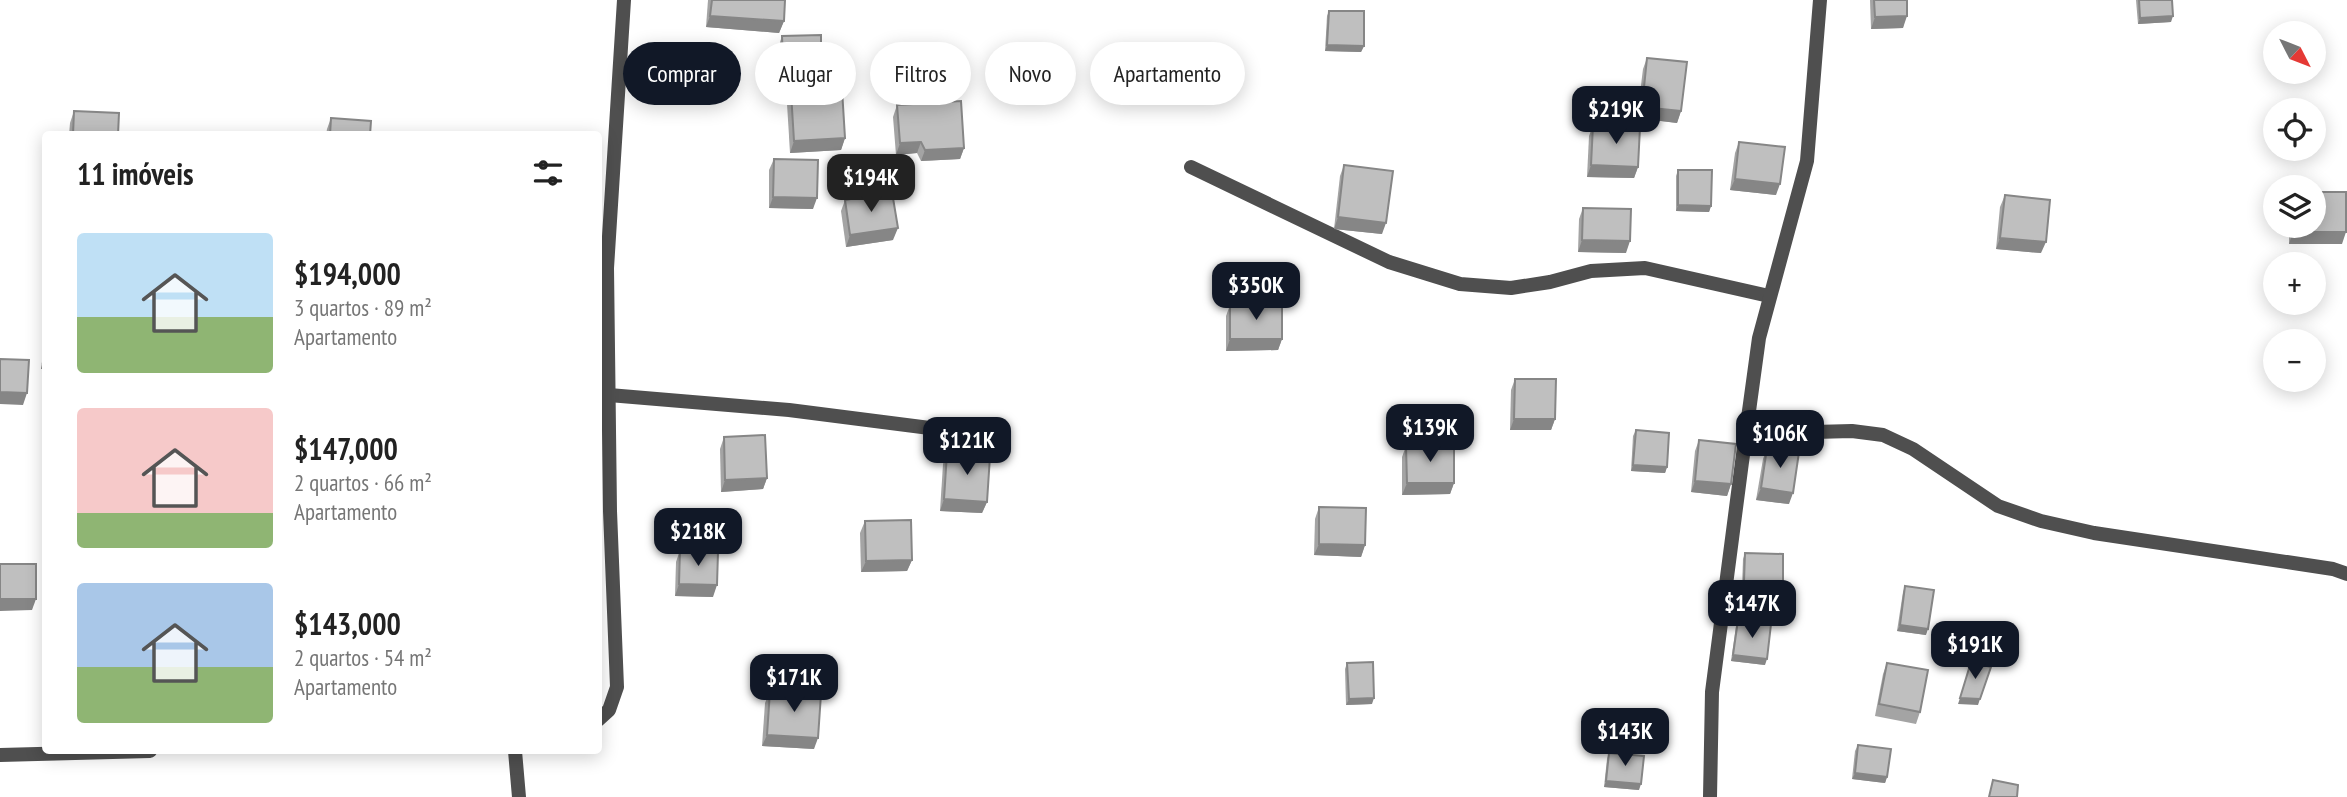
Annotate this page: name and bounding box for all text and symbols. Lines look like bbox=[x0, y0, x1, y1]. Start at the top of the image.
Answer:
north arrow bbox=[2263, 21, 2326, 84]
map controls bbox=[2263, 21, 2326, 392]
chip: Comprar bbox=[623, 42, 741, 105]
chip: Alugar bbox=[755, 42, 856, 105]
chip: Filtros bbox=[870, 42, 971, 105]
chip: Novo bbox=[985, 42, 1076, 105]
chip: Apartamento bbox=[1090, 42, 1245, 105]
pin: $219K bbox=[1567, 86, 1665, 146]
text: $219K bbox=[1588, 94, 1644, 123]
button: locate bbox=[2263, 98, 2326, 161]
text: 11 imóveis bbox=[77, 154, 193, 193]
icon: filters bbox=[529, 154, 567, 192]
pin: $194K bbox=[822, 154, 920, 214]
text: $194K bbox=[843, 162, 899, 191]
button: layers bbox=[2263, 175, 2326, 238]
button: + bbox=[2263, 252, 2326, 315]
text: $194,000 bbox=[294, 254, 401, 293]
icon: home bbox=[133, 261, 217, 345]
pin: $350K bbox=[1207, 262, 1305, 322]
text: $350K bbox=[1228, 270, 1284, 299]
text: 3 quartos · 89 m² bbox=[294, 293, 432, 322]
text: Apartamento bbox=[294, 322, 397, 351]
button: − bbox=[2263, 329, 2326, 392]
pin: $139K bbox=[1381, 405, 1479, 464]
pin: $106K bbox=[1731, 410, 1829, 470]
text: $139K bbox=[1402, 412, 1458, 441]
pin: $121K bbox=[918, 418, 1016, 477]
text: $106K bbox=[1752, 418, 1808, 447]
text: $121K bbox=[939, 425, 995, 454]
text: $147,000 bbox=[294, 429, 398, 468]
icon: home bbox=[133, 436, 217, 520]
text: 2 quartos · 66 m² bbox=[294, 468, 432, 497]
text: Apartamento bbox=[294, 497, 397, 526]
pin: $218K bbox=[649, 508, 747, 568]
text: $218K bbox=[670, 516, 726, 545]
pin: $147K bbox=[1703, 580, 1801, 640]
text: $147K bbox=[1724, 588, 1780, 617]
text: $143,000 bbox=[294, 604, 401, 643]
icon: home bbox=[133, 611, 217, 695]
pin: $191K bbox=[1926, 622, 2024, 681]
text: $191K bbox=[1947, 629, 2003, 658]
text: 2 quartos · 54 m² bbox=[294, 643, 432, 672]
pin: $171K bbox=[745, 654, 843, 714]
text: $171K bbox=[766, 662, 822, 691]
text: Apartamento bbox=[294, 672, 397, 701]
pin: $143K bbox=[1576, 708, 1674, 768]
text: $143K bbox=[1597, 716, 1653, 745]

